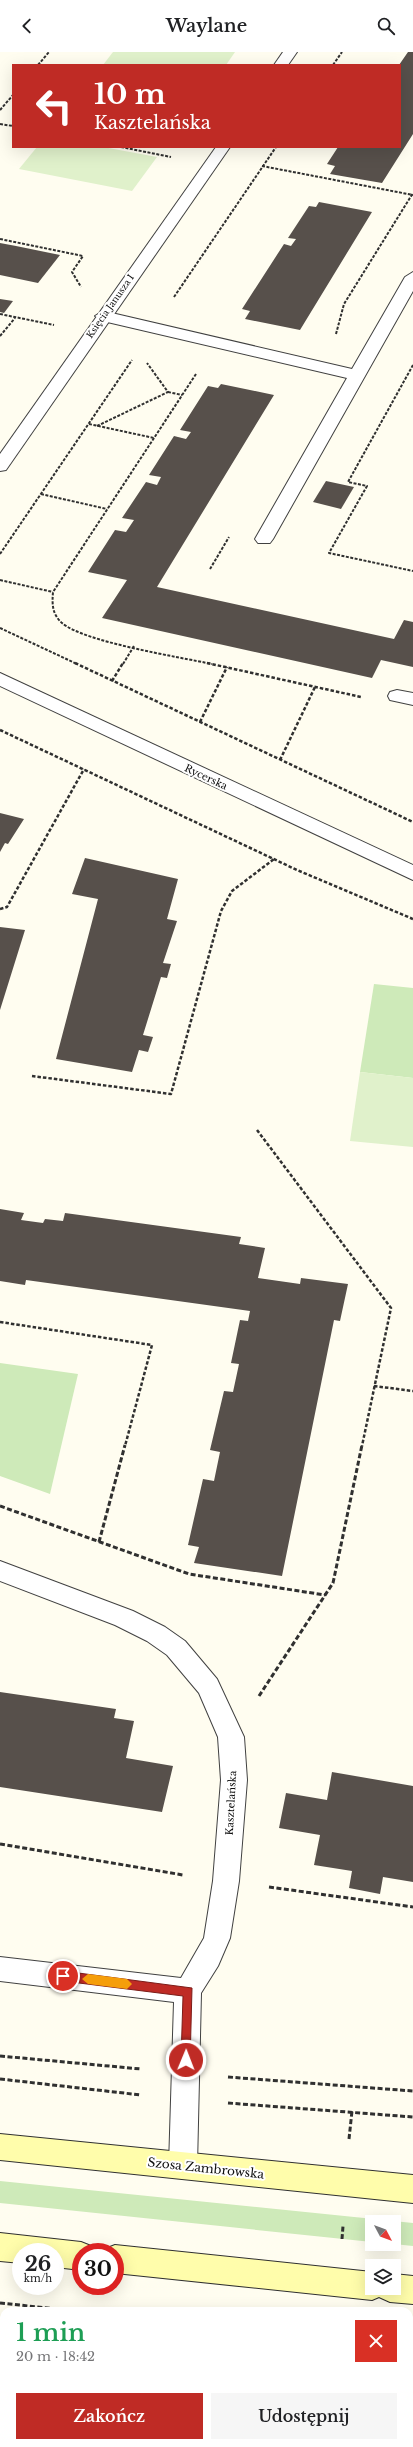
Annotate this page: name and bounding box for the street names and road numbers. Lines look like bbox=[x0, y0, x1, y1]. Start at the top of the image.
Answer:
street label: Księcia Janusza I bbox=[84, 272, 136, 340]
street label: Rycerska bbox=[182, 761, 230, 793]
street label: Kasztelańska bbox=[223, 1770, 239, 1836]
street label: Szosa Zambrowska bbox=[147, 2154, 265, 2182]

